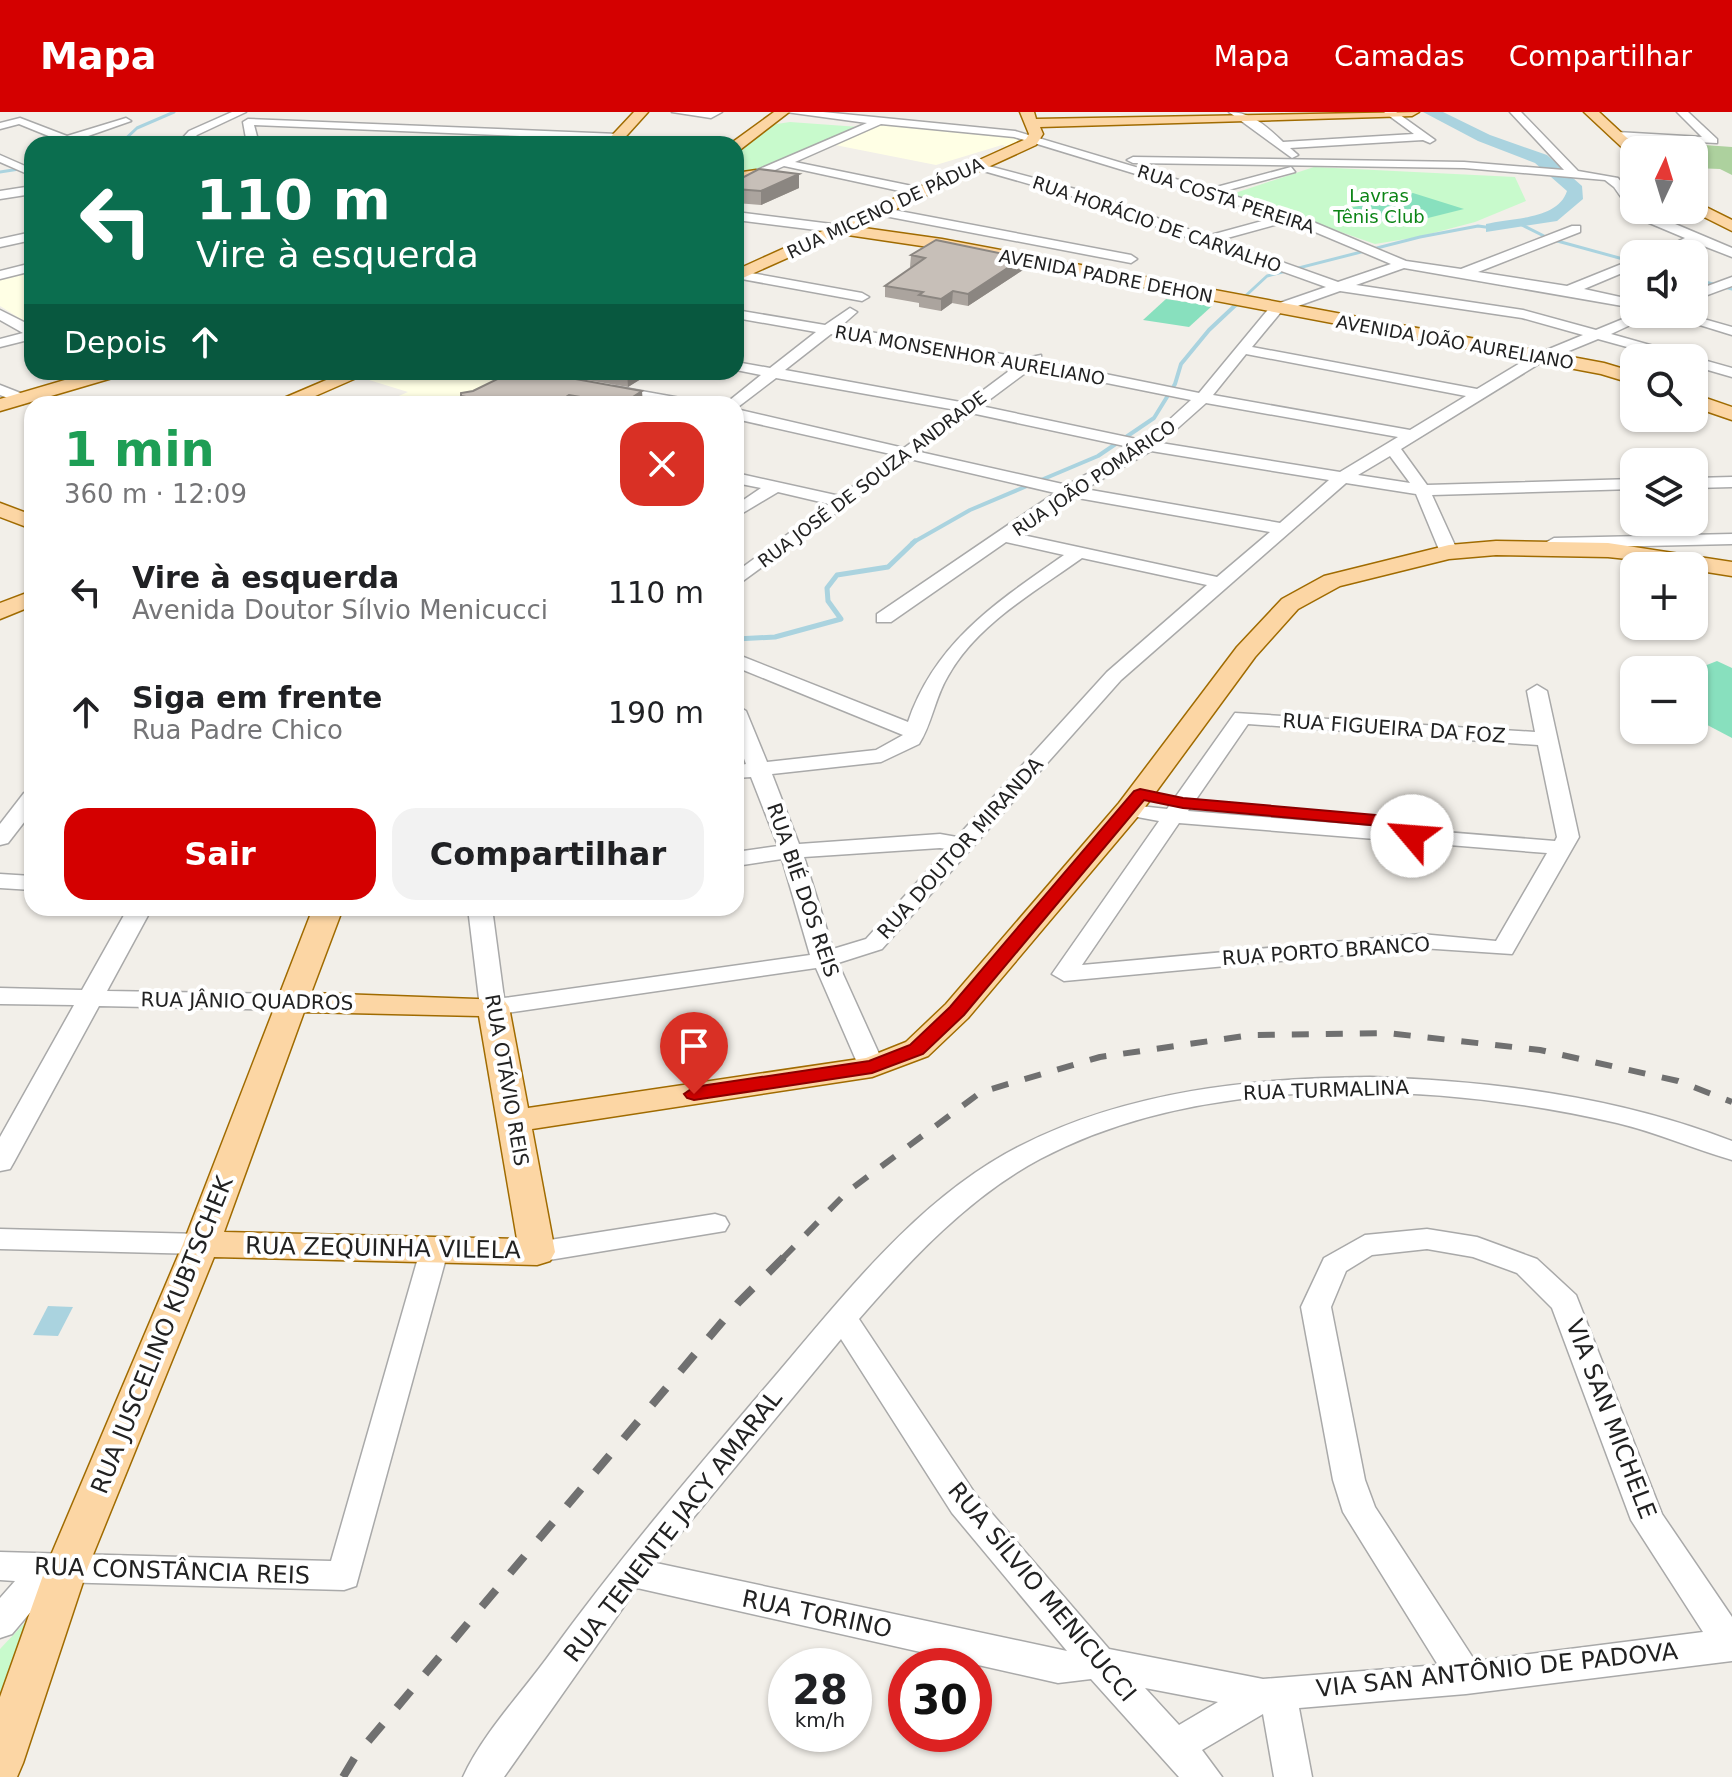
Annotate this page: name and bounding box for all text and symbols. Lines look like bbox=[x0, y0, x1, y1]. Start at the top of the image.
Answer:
text: Mapa bbox=[40, 34, 156, 78]
text: Mapa bbox=[1214, 40, 1290, 73]
text: Camadas bbox=[1334, 40, 1465, 73]
text: Compartilhar bbox=[1509, 40, 1692, 73]
north arrow bbox=[1620, 136, 1708, 224]
map controls bbox=[1620, 136, 1708, 744]
street label: RUA MICENO DE PÁDUA bbox=[784, 153, 987, 263]
street label: RUA COSTA PEREIRA bbox=[1135, 160, 1318, 238]
text: 110 m bbox=[196, 167, 391, 232]
icon: left bbox=[64, 168, 168, 272]
street label: RUA HORÁCIO DE CARVALHO bbox=[1030, 171, 1284, 277]
park label: Lavras Tênis Club bbox=[1332, 185, 1425, 227]
text: Vire à esquerda bbox=[196, 234, 479, 275]
button: sound bbox=[1620, 240, 1708, 328]
street label: AVENIDA PADRE DEHON bbox=[997, 245, 1215, 307]
street label: AVENIDA JOÃO AURELIANO bbox=[1335, 311, 1575, 373]
icon: ahead bbox=[183, 320, 227, 364]
street label: RUA MONSENHOR AURELIANO bbox=[833, 321, 1107, 389]
text: Depois bbox=[64, 325, 167, 360]
button: search bbox=[1620, 344, 1708, 432]
street label: RUA JOSÉ DE SOUZA ANDRADE bbox=[754, 386, 990, 572]
street label: RUA JOÃO POMÁRICO bbox=[1008, 416, 1180, 540]
text: 1 min bbox=[64, 421, 215, 477]
button: close bbox=[620, 422, 704, 506]
button: layers bbox=[1620, 448, 1708, 536]
text: 360 m · 12:09 bbox=[64, 479, 247, 509]
button: + bbox=[1620, 552, 1708, 640]
text: Vire à esquerda bbox=[132, 560, 399, 595]
icon: left bbox=[64, 570, 108, 614]
text: 110 m bbox=[608, 575, 704, 610]
text: Avenida Doutor Sílvio Menicucci bbox=[132, 595, 548, 625]
button: − bbox=[1620, 656, 1708, 744]
text: Siga em frente bbox=[132, 680, 382, 715]
icon: ahead bbox=[64, 690, 108, 734]
text: 190 m bbox=[608, 695, 704, 730]
street label: RUA FIGUEIRA DA FOZ bbox=[1282, 708, 1506, 748]
text: Rua Padre Chico bbox=[132, 715, 343, 745]
street label: RUA DOUTOR MIRANDA bbox=[872, 752, 1048, 944]
position arrow bbox=[1370, 794, 1454, 878]
street label: RUA BIÉ DOS REIS bbox=[762, 800, 844, 980]
button: Sair bbox=[64, 808, 376, 900]
button: Compartilhar bbox=[392, 808, 704, 900]
street label: RUA PORTO BRANCO bbox=[1221, 932, 1431, 970]
street label: RUA JÂNIO QUADROS bbox=[141, 987, 353, 1015]
street label: RUA OTÁVIO REIS bbox=[480, 992, 534, 1168]
pin bbox=[660, 1012, 728, 1094]
icon: arrive bbox=[672, 1024, 716, 1068]
street label: RUA TURMALINA bbox=[1243, 1075, 1410, 1105]
street label: RUA JUSCELINO KUBTSCHEK bbox=[85, 1171, 239, 1498]
street label: RUA ZEQUINHA VILELA bbox=[245, 1232, 522, 1264]
street label: VIA SAN MICHELE bbox=[1560, 1315, 1662, 1523]
street label: RUA TENENTE JACY AMARAL bbox=[558, 1384, 788, 1667]
street label: RUA SÍLVIO MENICUCCI bbox=[942, 1476, 1143, 1707]
street label: RUA CONSTÂNCIA REIS bbox=[33, 1551, 311, 1590]
street label: RUA TORINO bbox=[740, 1584, 894, 1644]
street label: VIA SAN ANTÔNIO DE PADOVA bbox=[1315, 1635, 1680, 1703]
speed limit sign: 30 bbox=[888, 1648, 992, 1752]
text: 28 bbox=[792, 1667, 848, 1713]
text: km/h bbox=[795, 1708, 845, 1732]

